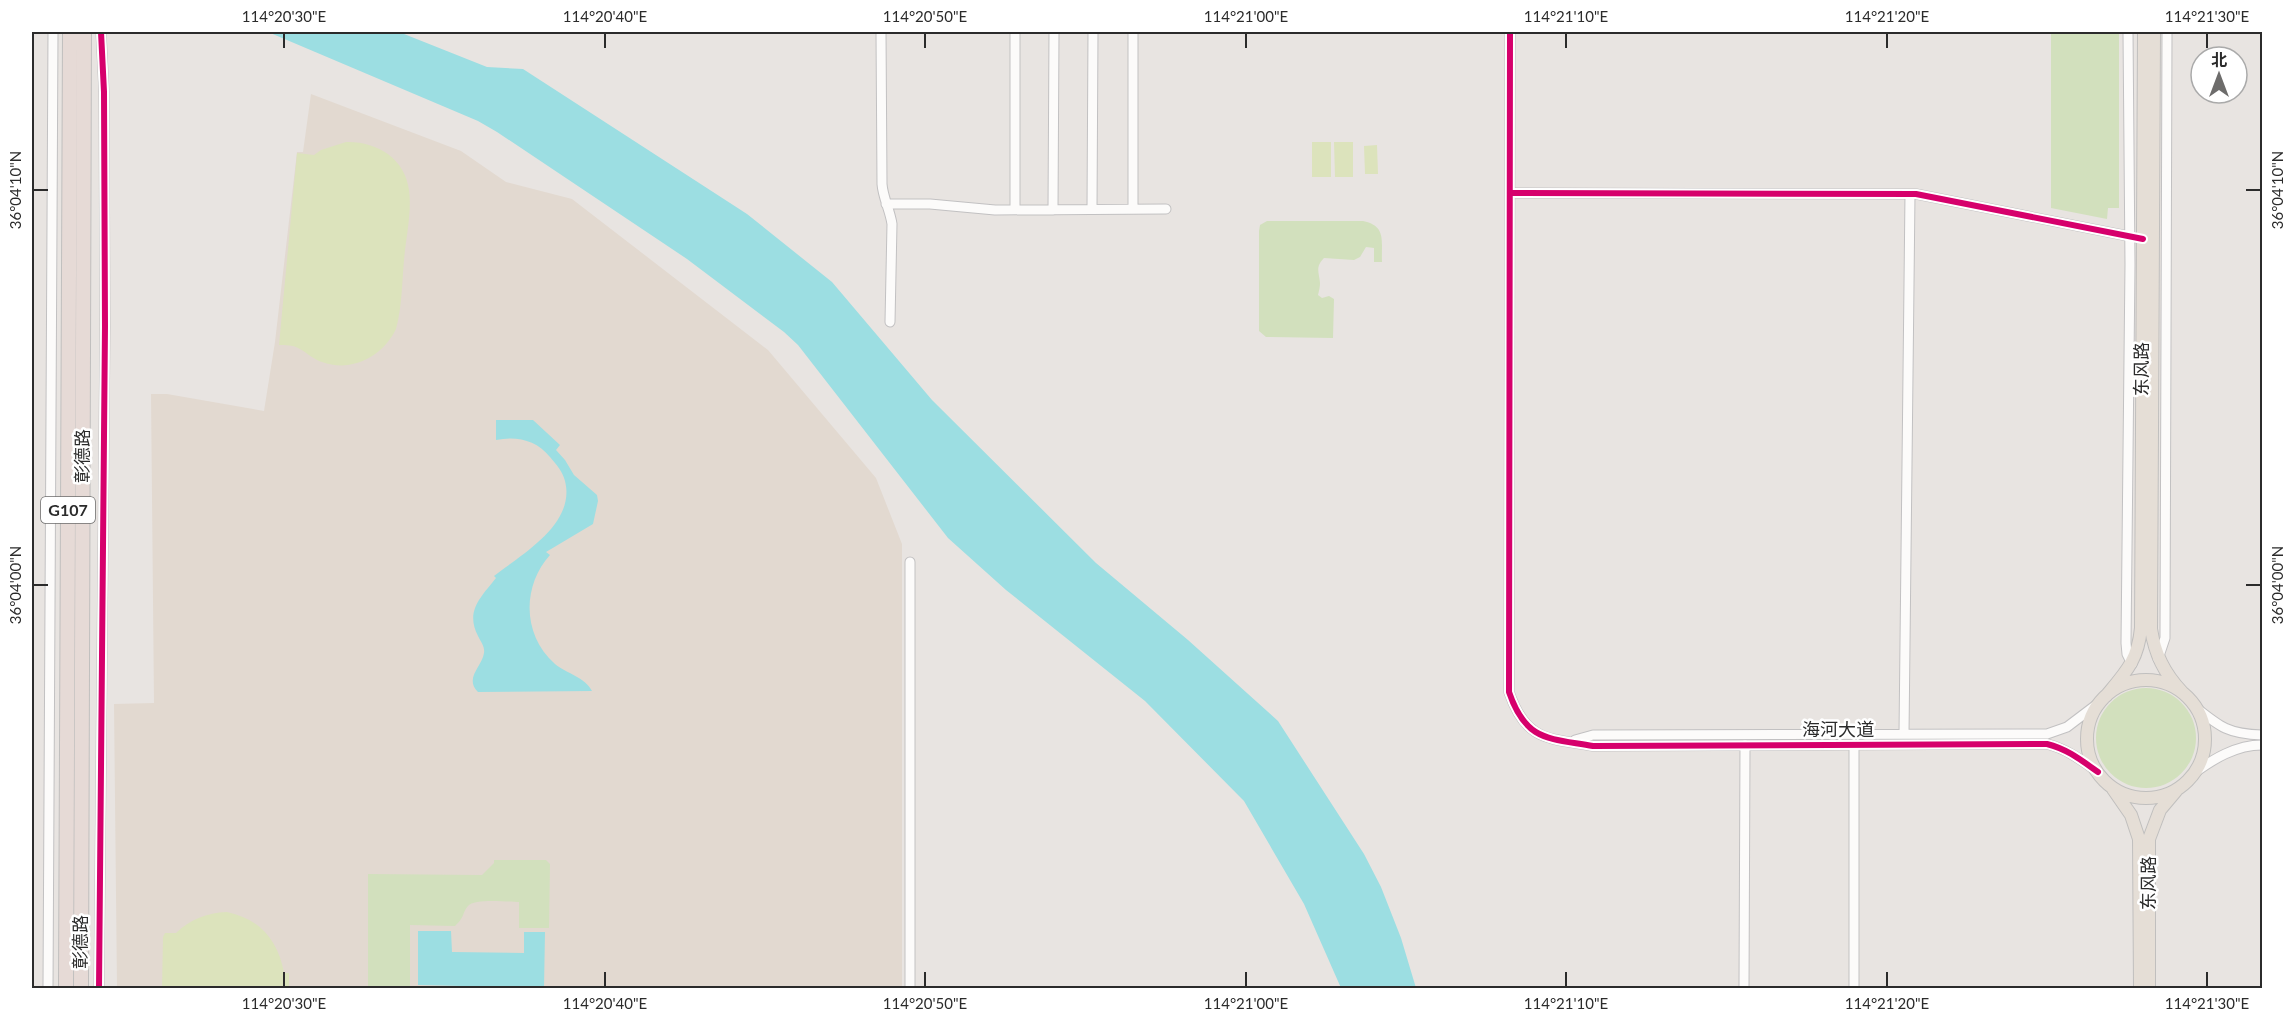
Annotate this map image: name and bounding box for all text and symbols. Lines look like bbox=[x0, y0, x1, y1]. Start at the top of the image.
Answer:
text: 114°20'30"E bbox=[242, 7, 326, 25]
text: 114°20'40"E bbox=[563, 7, 647, 25]
text: 114°20'50"E bbox=[883, 7, 967, 25]
text: 114°21'00"E bbox=[1204, 7, 1288, 25]
text: 114°21'10"E bbox=[1524, 7, 1608, 25]
text: 114°21'20"E bbox=[1845, 7, 1929, 25]
text: 114°21'30"E bbox=[2165, 7, 2249, 25]
north arrow bbox=[2189, 45, 2249, 105]
text: 北 bbox=[2211, 50, 2227, 69]
text: 36°04'10"N bbox=[6, 151, 24, 229]
text: 36°04'10"N bbox=[2268, 151, 2286, 229]
street label: 东风路 bbox=[2130, 342, 2152, 396]
street label: 彰德路 bbox=[71, 429, 93, 483]
road number: G107 bbox=[41, 497, 95, 523]
text: 36°04'00"N bbox=[6, 546, 24, 624]
text: 36°04'00"N bbox=[2268, 546, 2286, 624]
street label: 海河大道 bbox=[1802, 718, 1874, 740]
street label: 东风路 bbox=[2137, 856, 2159, 910]
street label: 彰德路 bbox=[69, 915, 91, 969]
text: 114°20'30"E bbox=[242, 994, 326, 1012]
text: 114°20'40"E bbox=[563, 994, 647, 1012]
text: 114°20'50"E bbox=[883, 994, 967, 1012]
text: 114°21'00"E bbox=[1204, 994, 1288, 1012]
text: 114°21'10"E bbox=[1524, 994, 1608, 1012]
text: 114°21'20"E bbox=[1845, 994, 1929, 1012]
text: 114°21'30"E bbox=[2165, 994, 2249, 1012]

